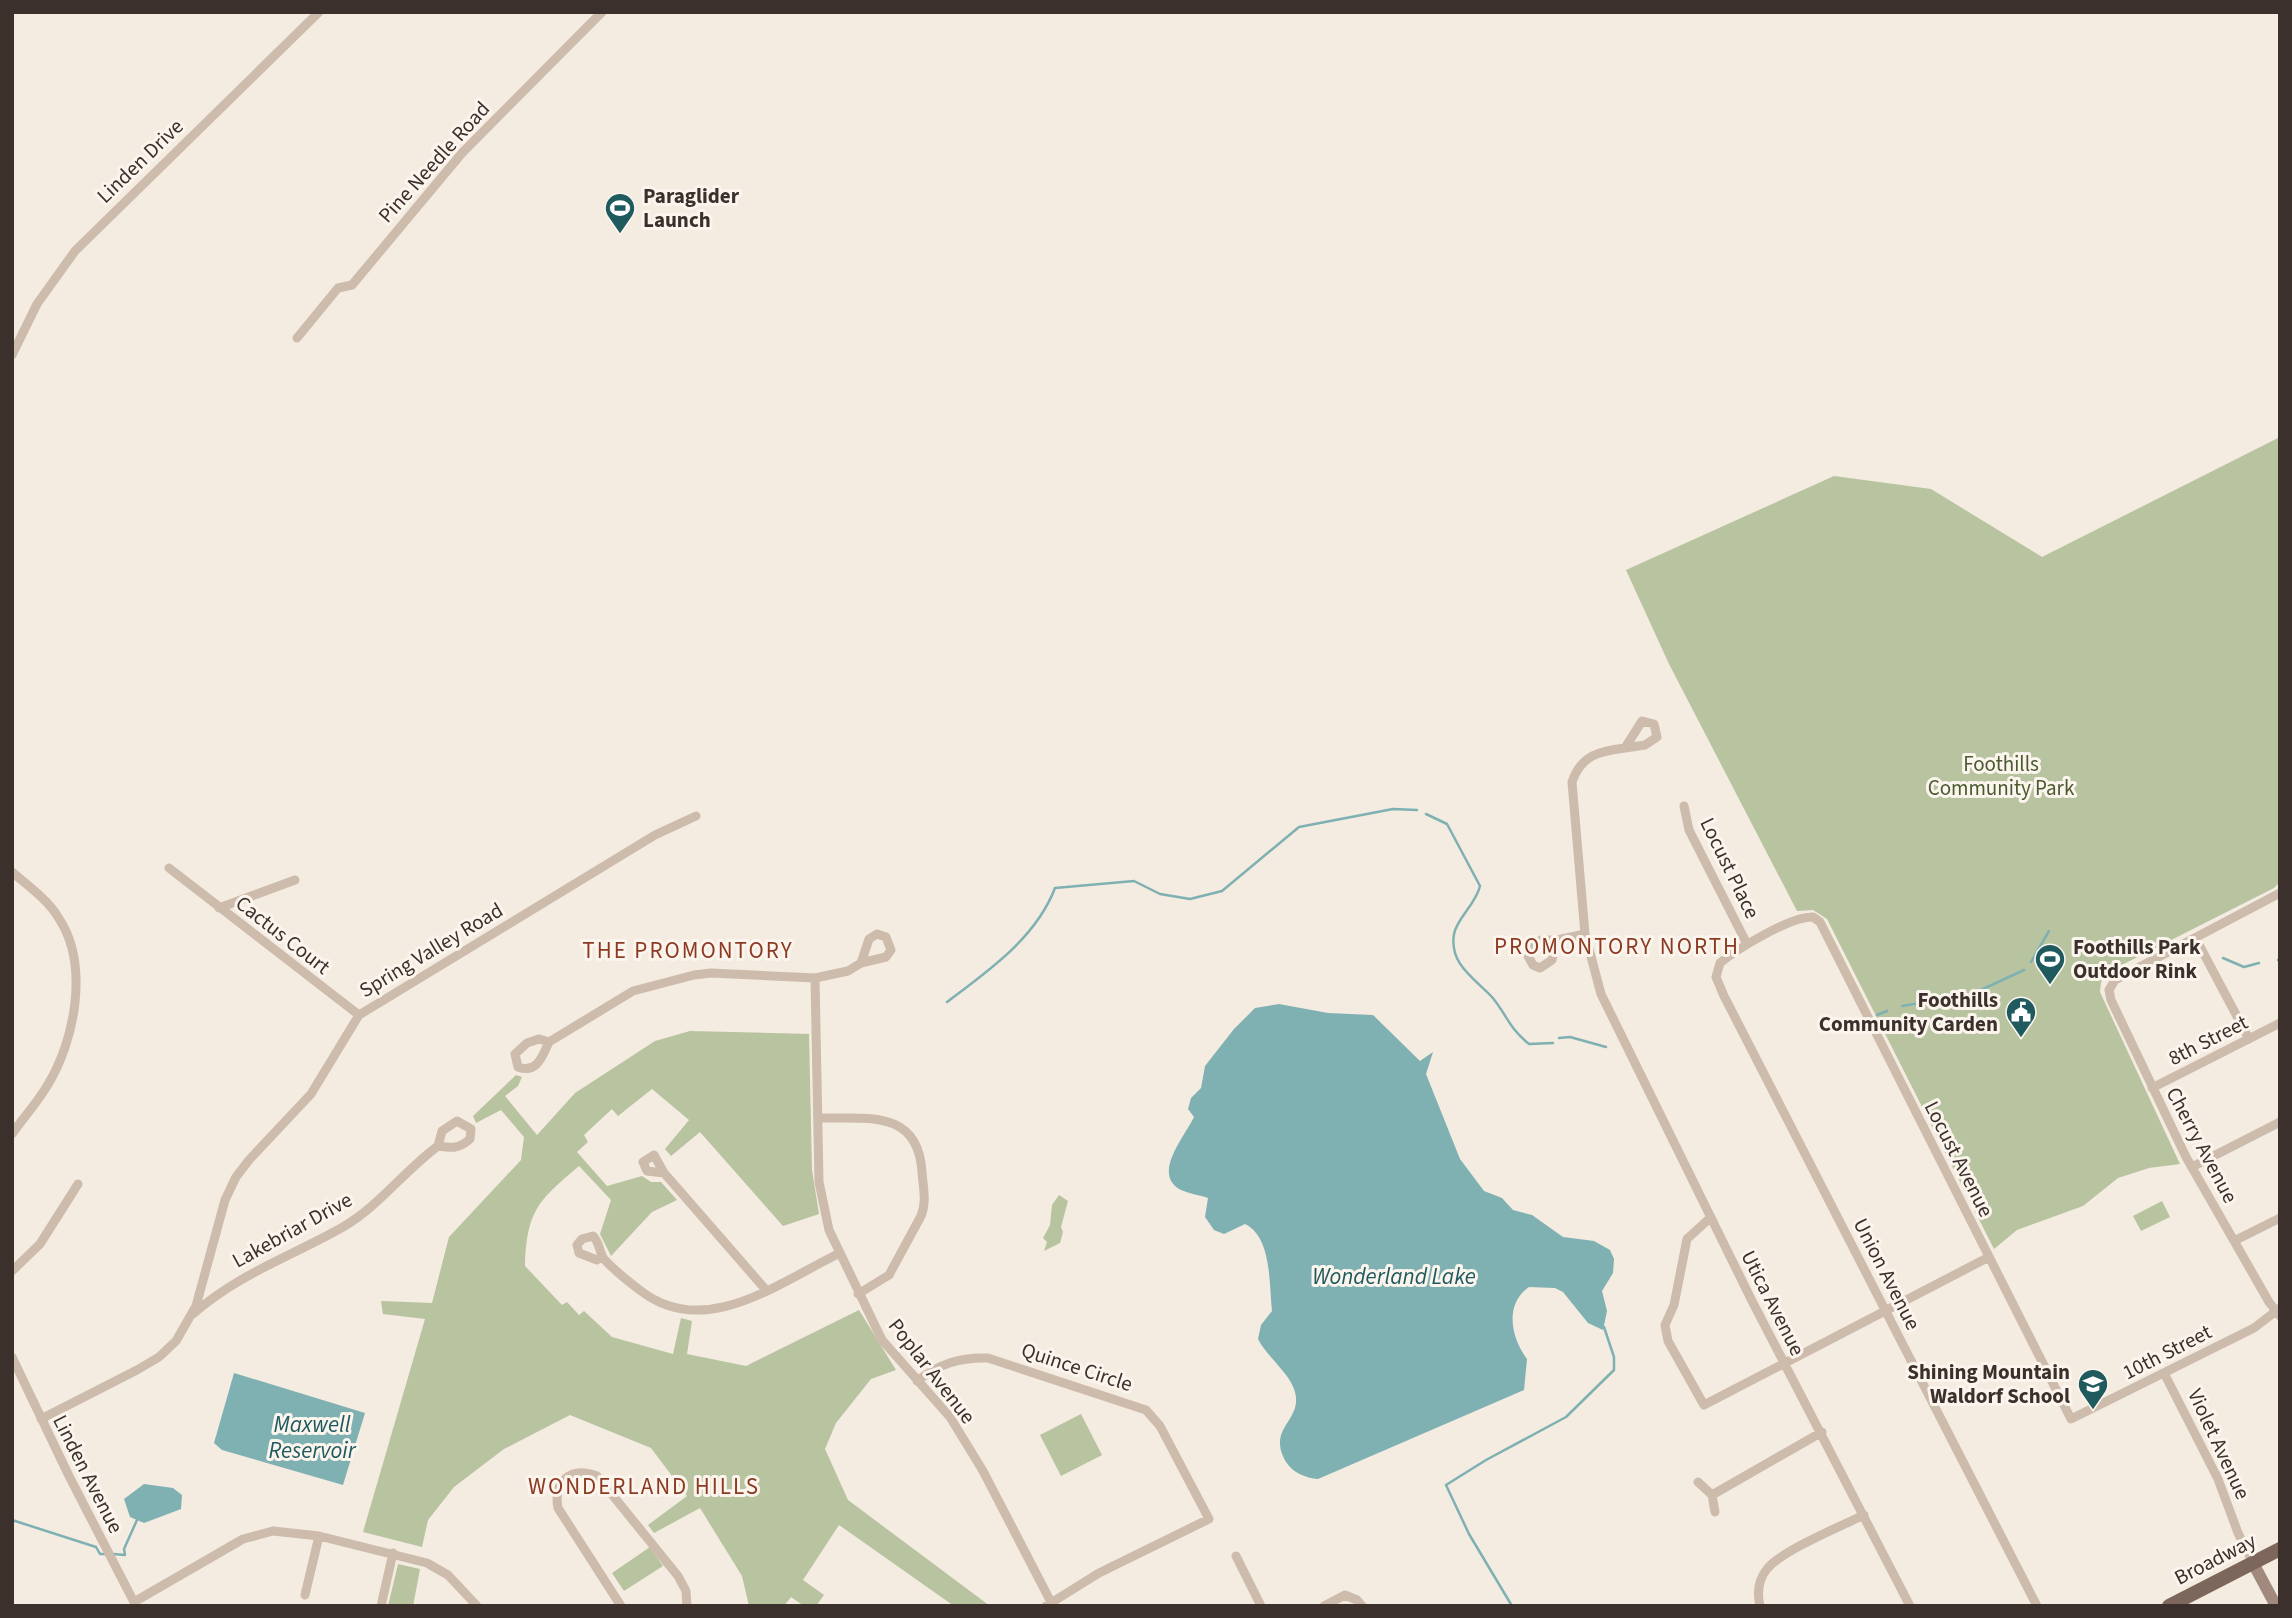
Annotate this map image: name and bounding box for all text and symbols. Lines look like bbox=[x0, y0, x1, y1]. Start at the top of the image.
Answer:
street label: Pine Needle Road bbox=[371, 95, 497, 229]
street label: Linden Drive bbox=[90, 112, 190, 210]
place label: Paraglider Launch bbox=[643, 181, 740, 235]
sports icon: Paraglider Launch bbox=[603, 191, 637, 235]
park label: Foothills Community Park bbox=[1928, 749, 2075, 803]
street label: Locust Place bbox=[1693, 812, 1767, 924]
street label: Cactus Court bbox=[229, 889, 337, 981]
street label: Spring Valley Road bbox=[353, 895, 509, 1005]
district label: PROMONTORY NORTH bbox=[1494, 930, 1740, 963]
place label: Foothills Park Outdoor Rink bbox=[2073, 932, 2201, 986]
district label: THE PROMONTORY bbox=[582, 934, 794, 967]
sports icon: Foothills Park Outdoor Rink bbox=[2033, 942, 2067, 986]
place label: Foothills Community Carden bbox=[1819, 985, 1998, 1039]
public building icon: Foothills Community Carden bbox=[2004, 995, 2038, 1039]
street label: 8th Street bbox=[2163, 1007, 2253, 1073]
street label: Cherry Avenue bbox=[2159, 1082, 2245, 1208]
street label: Locust Avenue bbox=[1917, 1096, 2001, 1222]
street label: Lakebriar Drive bbox=[227, 1185, 357, 1275]
street label: Union Avenue bbox=[1846, 1213, 1928, 1335]
street label: Utica Avenue bbox=[1734, 1245, 1812, 1361]
water label: Wonderland Lake bbox=[1312, 1260, 1476, 1293]
street label: Poplar Avenue bbox=[881, 1312, 983, 1430]
street label: 10th Street bbox=[2117, 1317, 2217, 1387]
street label: Quince Circle bbox=[1018, 1335, 1136, 1399]
place label: Shining Mountain Waldorf School bbox=[1907, 1357, 2070, 1411]
school or university icon: Shining Mountain Waldorf School bbox=[2076, 1367, 2110, 1411]
street label: Violet Avenue bbox=[2180, 1384, 2258, 1504]
water label: Maxwell Reservoir bbox=[268, 1408, 357, 1467]
street label: Linden Avenue bbox=[45, 1410, 131, 1538]
district label: WONDERLAND HILLS bbox=[528, 1470, 760, 1503]
street label: Broadway bbox=[2169, 1526, 2261, 1592]

